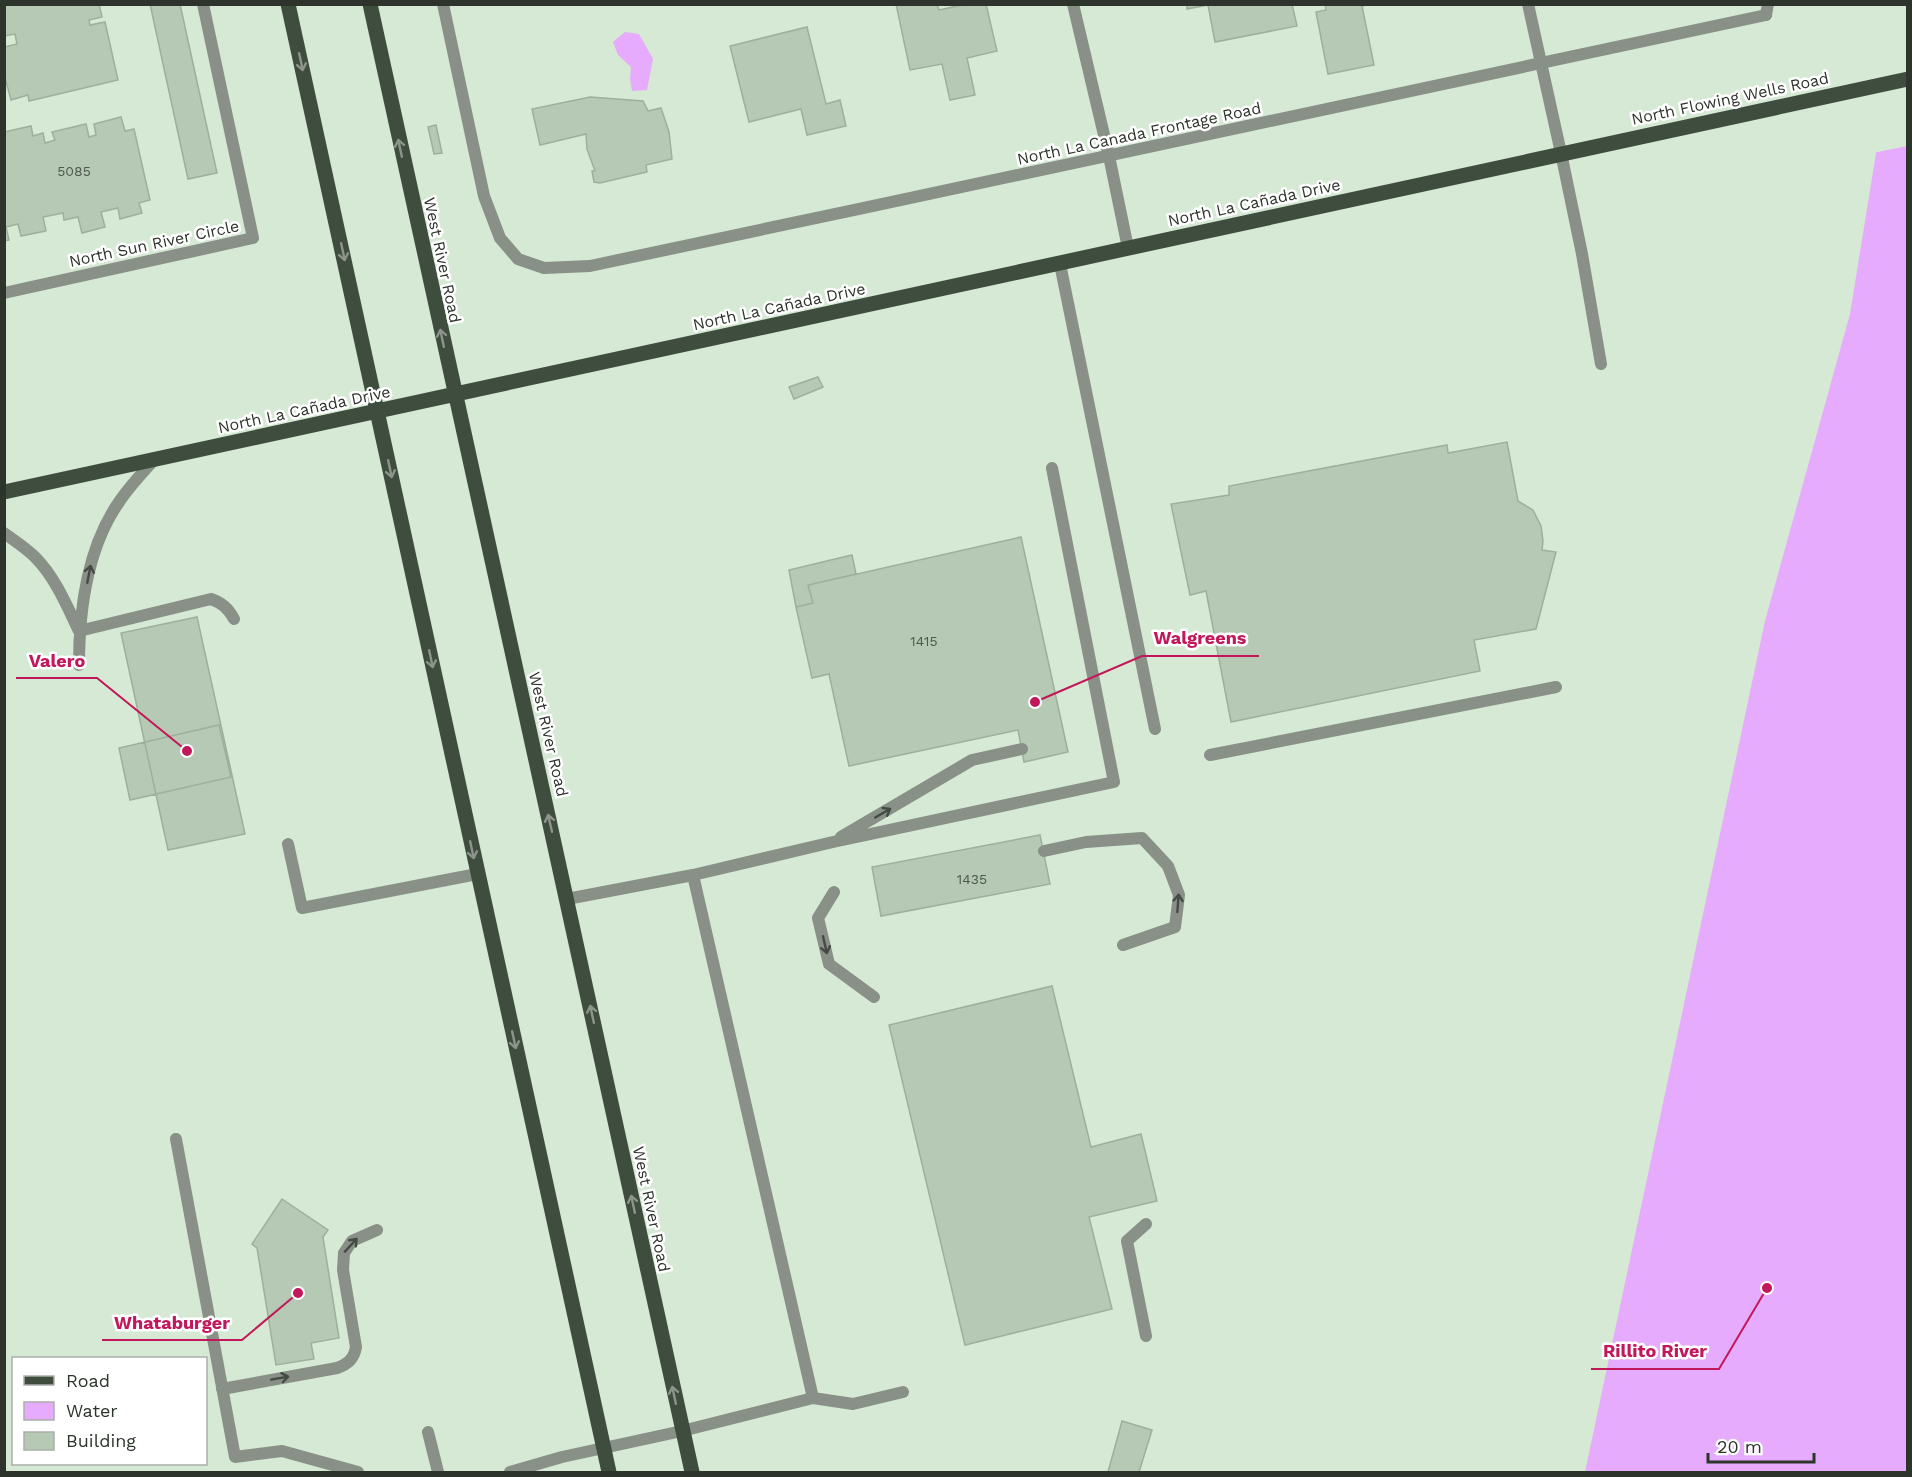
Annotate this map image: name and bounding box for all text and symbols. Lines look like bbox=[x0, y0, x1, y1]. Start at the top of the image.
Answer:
one-way arrow bbox=[296, 51, 307, 71]
street label: North Flowing Wells Road bbox=[1630, 68, 1831, 129]
street label: North La Canada Frontage Road bbox=[1015, 98, 1263, 169]
one-way arrow bbox=[394, 139, 406, 158]
house number: 5085 bbox=[57, 163, 91, 179]
street label: North La Cañada Drive bbox=[1166, 175, 1342, 230]
street label: West River Road bbox=[420, 196, 465, 325]
street label: North Sun River Circle bbox=[67, 216, 241, 271]
one-way arrow bbox=[338, 242, 349, 261]
street label: North La Cañada Drive bbox=[691, 279, 867, 334]
one-way arrow bbox=[435, 329, 447, 348]
street label: North La Cañada Drive bbox=[216, 382, 392, 437]
one-way arrow bbox=[385, 458, 396, 478]
one-way arrow bbox=[84, 565, 95, 584]
callout: Walgreens bbox=[1142, 620, 1259, 656]
text: Walgreens bbox=[1154, 627, 1247, 648]
house number: 1415 bbox=[910, 633, 938, 649]
callout: Valero bbox=[16, 642, 97, 678]
one-way arrow bbox=[426, 649, 437, 669]
text: Valero bbox=[29, 650, 85, 671]
street label: West River Road bbox=[525, 670, 572, 798]
one-way arrow bbox=[874, 806, 891, 818]
one-way arrow bbox=[544, 814, 555, 834]
one-way arrow bbox=[467, 840, 478, 859]
house number: 1435 bbox=[957, 871, 987, 887]
one-way arrow bbox=[1172, 894, 1183, 913]
one-way arrow bbox=[819, 935, 831, 954]
one-way arrow bbox=[585, 1005, 597, 1024]
one-way arrow bbox=[508, 1031, 520, 1050]
street label: West River Road bbox=[629, 1145, 674, 1274]
one-way arrow bbox=[627, 1195, 638, 1215]
one-way arrow bbox=[344, 1237, 358, 1252]
callout: Whataburger bbox=[102, 1304, 242, 1340]
text: Whataburger bbox=[114, 1312, 230, 1333]
callout: Rillito River bbox=[1591, 1333, 1719, 1369]
text: Rillito River bbox=[1603, 1340, 1707, 1361]
legend bbox=[12, 1357, 207, 1465]
text: Road bbox=[66, 1370, 110, 1391]
one-way arrow bbox=[270, 1373, 289, 1384]
one-way arrow bbox=[668, 1386, 679, 1405]
text: Water bbox=[66, 1400, 118, 1421]
scale bar bbox=[1708, 1426, 1814, 1464]
text: Building bbox=[66, 1430, 136, 1451]
text: 20 m bbox=[1717, 1436, 1762, 1457]

